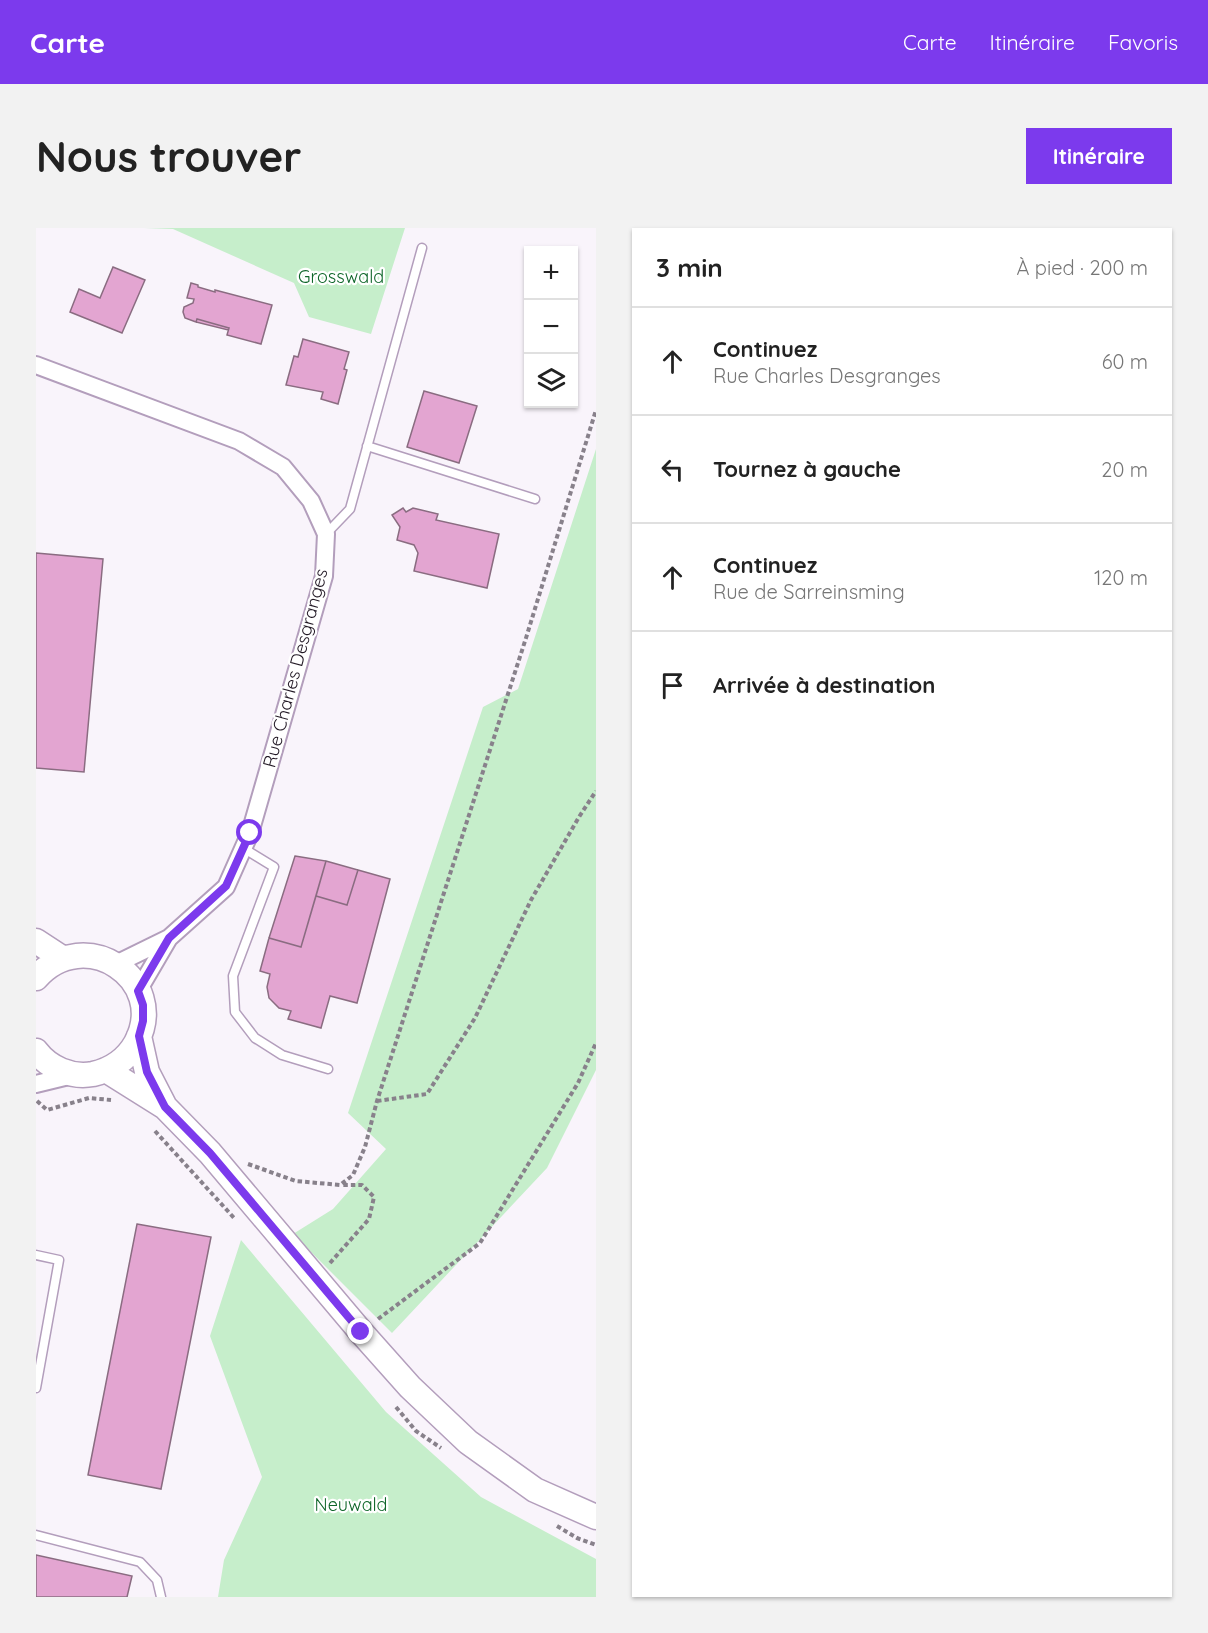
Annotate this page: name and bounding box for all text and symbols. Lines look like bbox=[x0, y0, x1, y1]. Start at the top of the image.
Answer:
text: Carte bbox=[30, 25, 105, 60]
text: Carte bbox=[903, 29, 957, 55]
text: Itinéraire bbox=[990, 29, 1075, 55]
text: Favoris bbox=[1108, 29, 1178, 55]
button: Itinéraire bbox=[1026, 128, 1172, 184]
text: Nous trouver bbox=[36, 130, 301, 183]
map controls bbox=[524, 246, 578, 408]
button: + bbox=[524, 246, 578, 300]
text: 3 min bbox=[656, 251, 723, 284]
text: À pied · 200 m bbox=[1016, 255, 1148, 280]
park label: Grosswald bbox=[298, 265, 384, 288]
button: − bbox=[524, 300, 578, 354]
text: Continuez bbox=[713, 335, 817, 363]
icon: ahead bbox=[656, 345, 689, 378]
text: 60 m bbox=[1102, 349, 1148, 374]
button: layers bbox=[524, 354, 578, 408]
text: Rue Charles Desgranges bbox=[713, 363, 941, 388]
icon: left bbox=[656, 453, 689, 486]
text: Tournez à gauche bbox=[713, 455, 901, 483]
text: 20 m bbox=[1101, 457, 1148, 482]
text: Continuez bbox=[713, 551, 817, 579]
icon: ahead bbox=[656, 561, 689, 594]
text: 120 m bbox=[1094, 565, 1148, 590]
street label: Rue Charles Desgranges bbox=[257, 566, 333, 770]
text: Rue de Sarreinsming bbox=[713, 579, 905, 604]
icon: arrive bbox=[656, 669, 689, 702]
text: Arrivée à destination bbox=[713, 671, 935, 699]
route start bbox=[236, 819, 262, 845]
route end bbox=[347, 1318, 373, 1344]
park label: Neuwald bbox=[315, 1493, 387, 1516]

